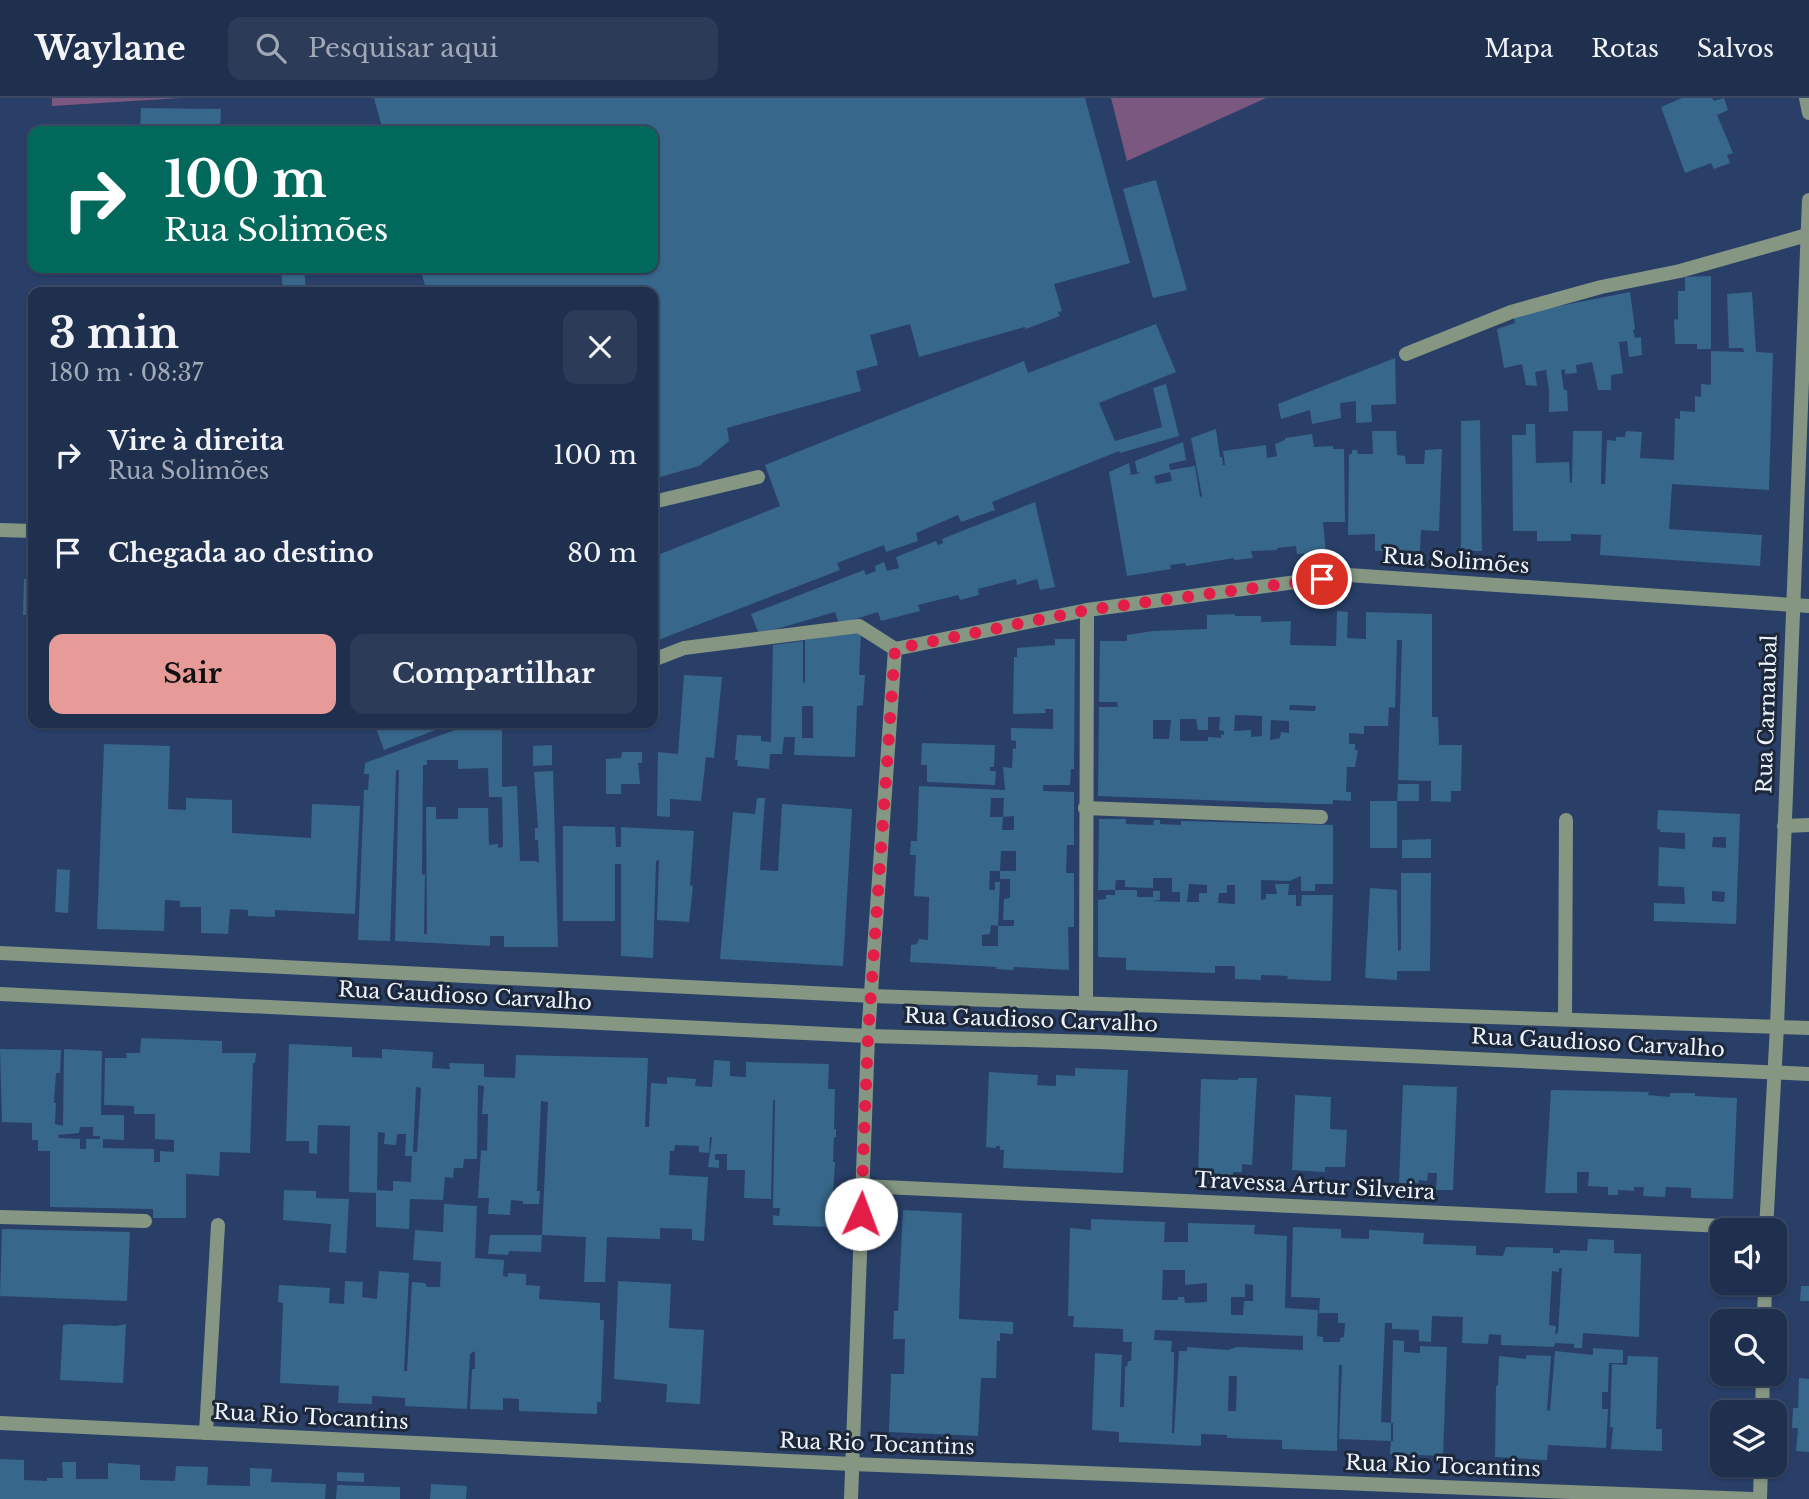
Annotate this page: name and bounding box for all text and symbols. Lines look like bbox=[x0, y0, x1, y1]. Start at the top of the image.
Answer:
search box bbox=[228, 17, 718, 80]
text: Waylane bbox=[35, 28, 186, 69]
icon: search bbox=[252, 29, 290, 67]
text: Pesquisar aqui bbox=[308, 32, 498, 64]
text: Mapa bbox=[1484, 34, 1553, 63]
text: Rotas bbox=[1591, 34, 1659, 63]
text: Salvos bbox=[1697, 34, 1774, 63]
text: 100 m bbox=[164, 149, 327, 210]
icon: right bbox=[49, 154, 140, 245]
text: Rua Solimões bbox=[164, 210, 388, 250]
text: 3 min bbox=[49, 307, 179, 359]
button: close bbox=[563, 310, 637, 384]
text: 180 m · 08:37 bbox=[49, 359, 203, 387]
text: Vire à direita bbox=[108, 425, 284, 457]
icon: right bbox=[49, 436, 87, 474]
text: 100 m bbox=[553, 439, 637, 471]
text: Rua Solimões bbox=[108, 457, 269, 485]
icon: arrive bbox=[49, 534, 87, 572]
text: Chegada ao destino bbox=[108, 537, 374, 569]
text: 80 m bbox=[567, 537, 637, 569]
street label: Rua Solimões bbox=[1382, 543, 1530, 579]
pin bbox=[1292, 549, 1352, 609]
icon: arrive bbox=[1303, 560, 1341, 598]
button: Sair bbox=[49, 634, 336, 714]
button: Compartilhar bbox=[350, 634, 637, 714]
street label: Rua Carnaubal bbox=[1751, 634, 1783, 794]
street label: Rua Gaudioso Carvalho bbox=[337, 976, 593, 1016]
street label: Rua Gaudioso Carvalho bbox=[904, 1003, 1158, 1037]
street label: Rua Gaudioso Carvalho bbox=[1470, 1023, 1726, 1063]
street label: Travessa Artur Silveira bbox=[1194, 1167, 1436, 1205]
position arrow bbox=[824, 1177, 898, 1251]
map controls bbox=[1710, 1218, 1787, 1477]
button: sound bbox=[1710, 1218, 1787, 1295]
button: search bbox=[1710, 1309, 1787, 1386]
street label: Rua Rio Tocantins bbox=[213, 1399, 409, 1435]
button: layers bbox=[1710, 1400, 1787, 1477]
street label: Rua Rio Tocantins bbox=[779, 1428, 975, 1460]
street label: Rua Rio Tocantins bbox=[1345, 1450, 1541, 1482]

